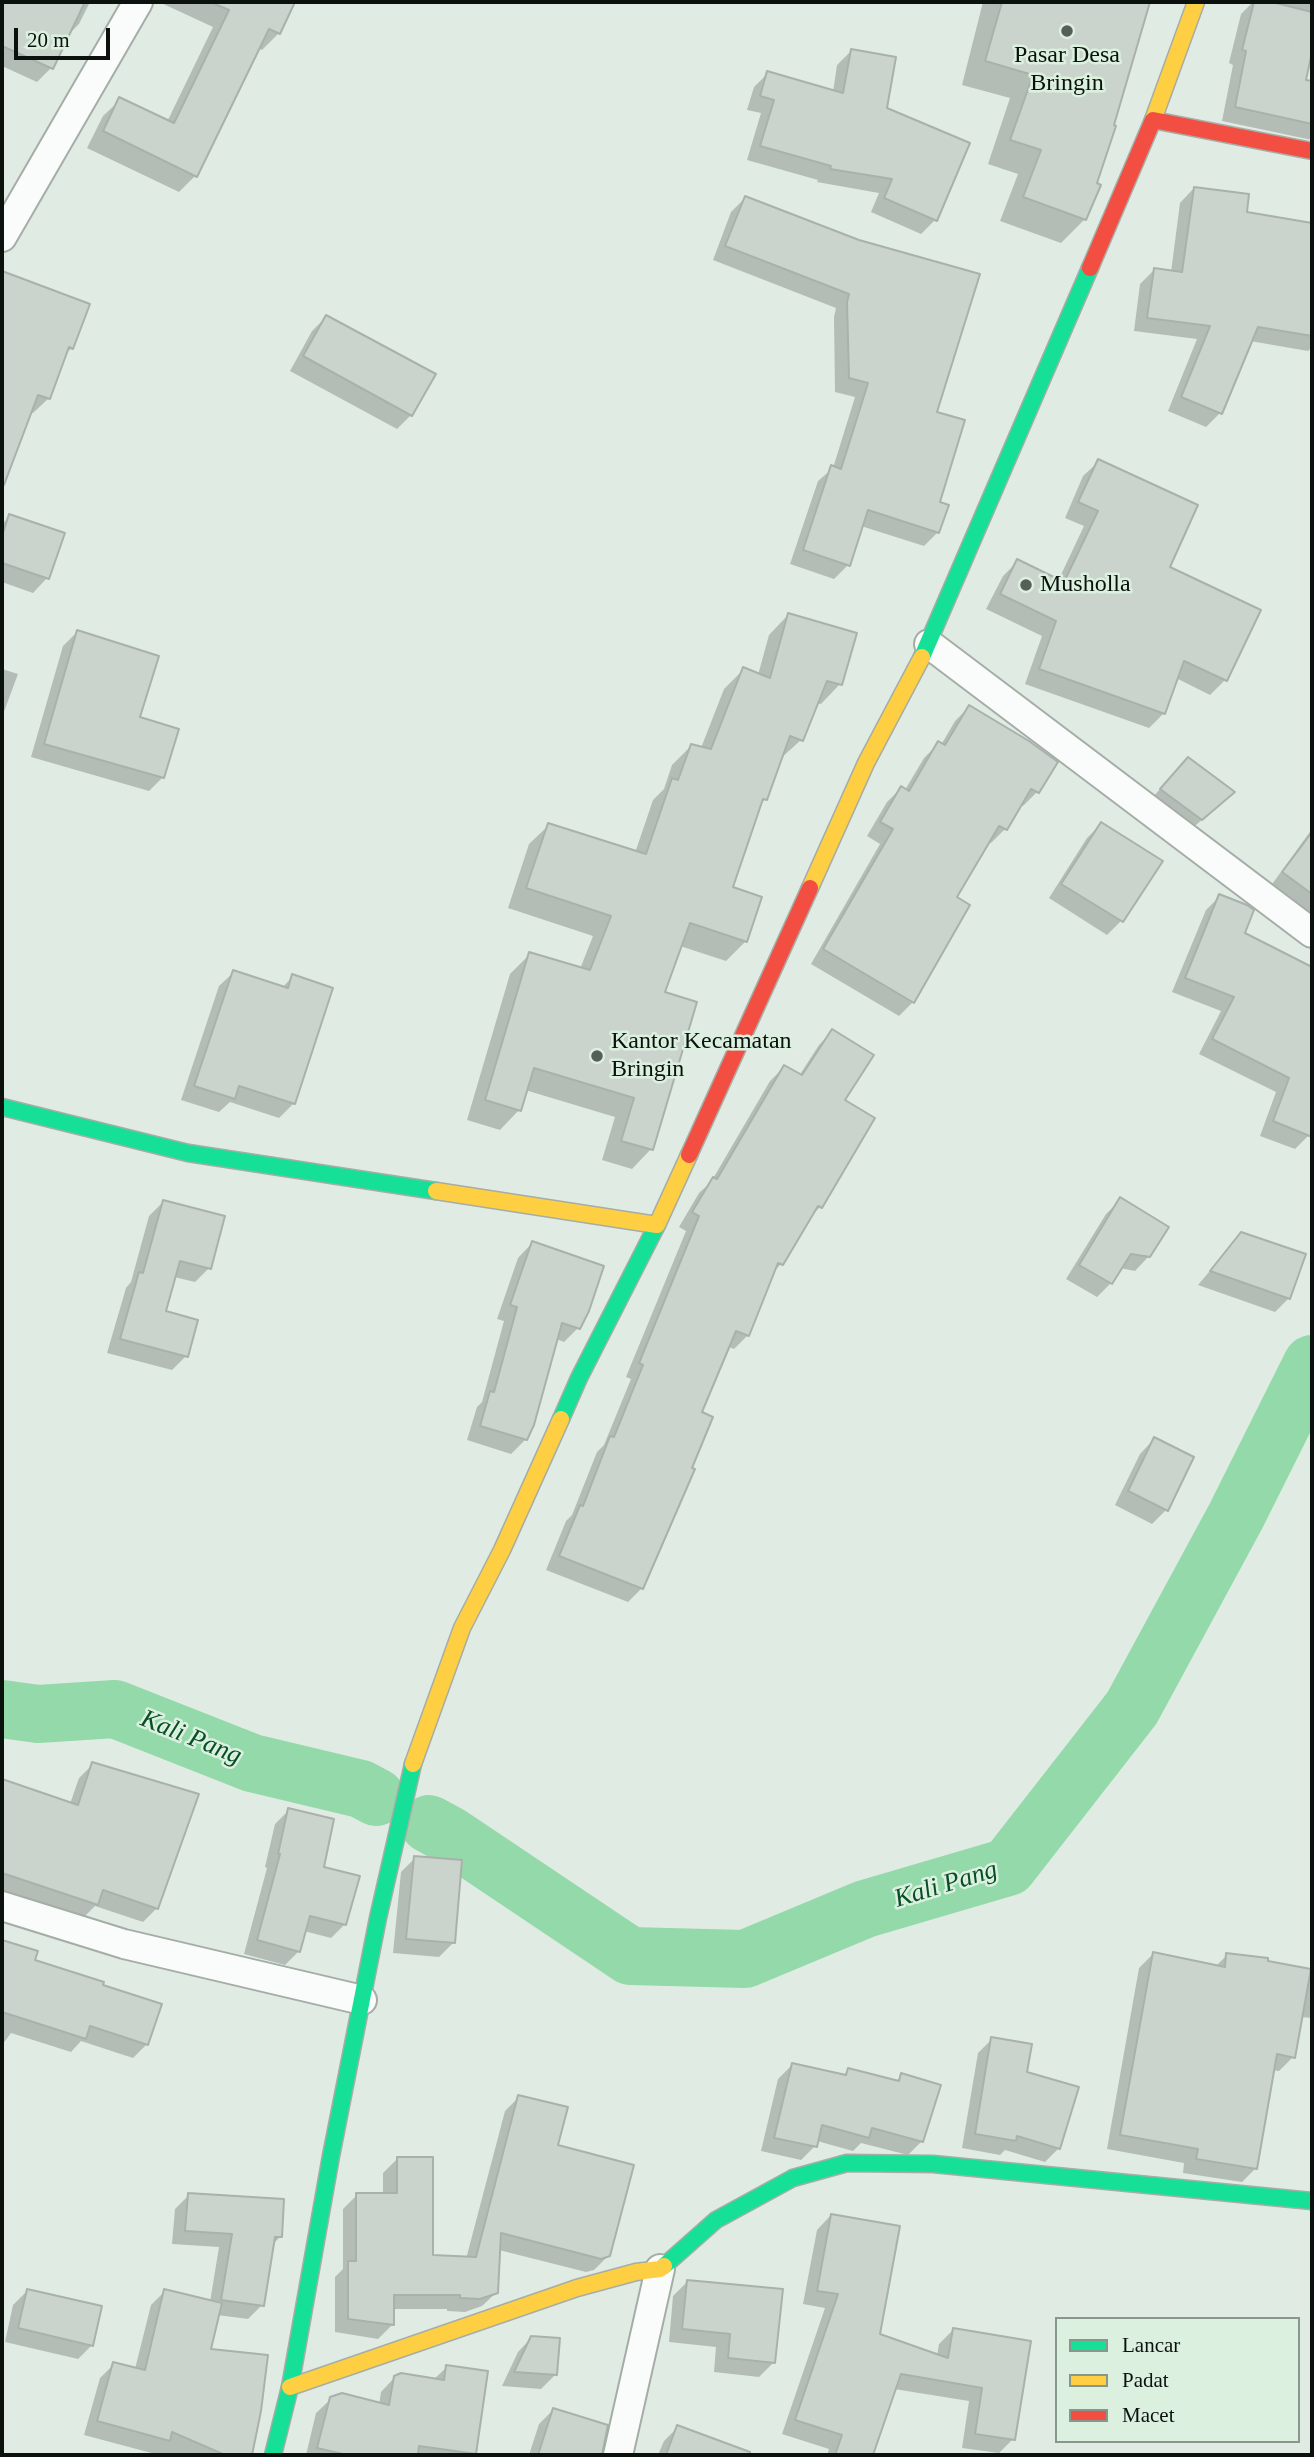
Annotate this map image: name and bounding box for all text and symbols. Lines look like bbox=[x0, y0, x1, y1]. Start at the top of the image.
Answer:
scale bar bbox=[18, 14, 114, 58]
marker: Pasar Desa Bringin bbox=[1059, 23, 1075, 39]
text: 20 m bbox=[27, 28, 70, 52]
place label: Pasar Desa Bringin bbox=[1014, 42, 1120, 98]
place label: Musholla bbox=[1040, 571, 1131, 599]
marker: Musholla bbox=[1018, 577, 1034, 593]
place label: Kantor Kecamatan Bringin bbox=[611, 1028, 792, 1084]
marker: Kantor Kecamatan Bringin bbox=[589, 1048, 605, 1064]
water label: Kali Pang bbox=[136, 1704, 246, 1772]
water label: Kali Pang bbox=[891, 1855, 1001, 1915]
legend bbox=[1055, 2317, 1300, 2443]
text: Lancar bbox=[1122, 2333, 1180, 2357]
text: Padat bbox=[1122, 2368, 1169, 2392]
text: Macet bbox=[1122, 2403, 1174, 2427]

